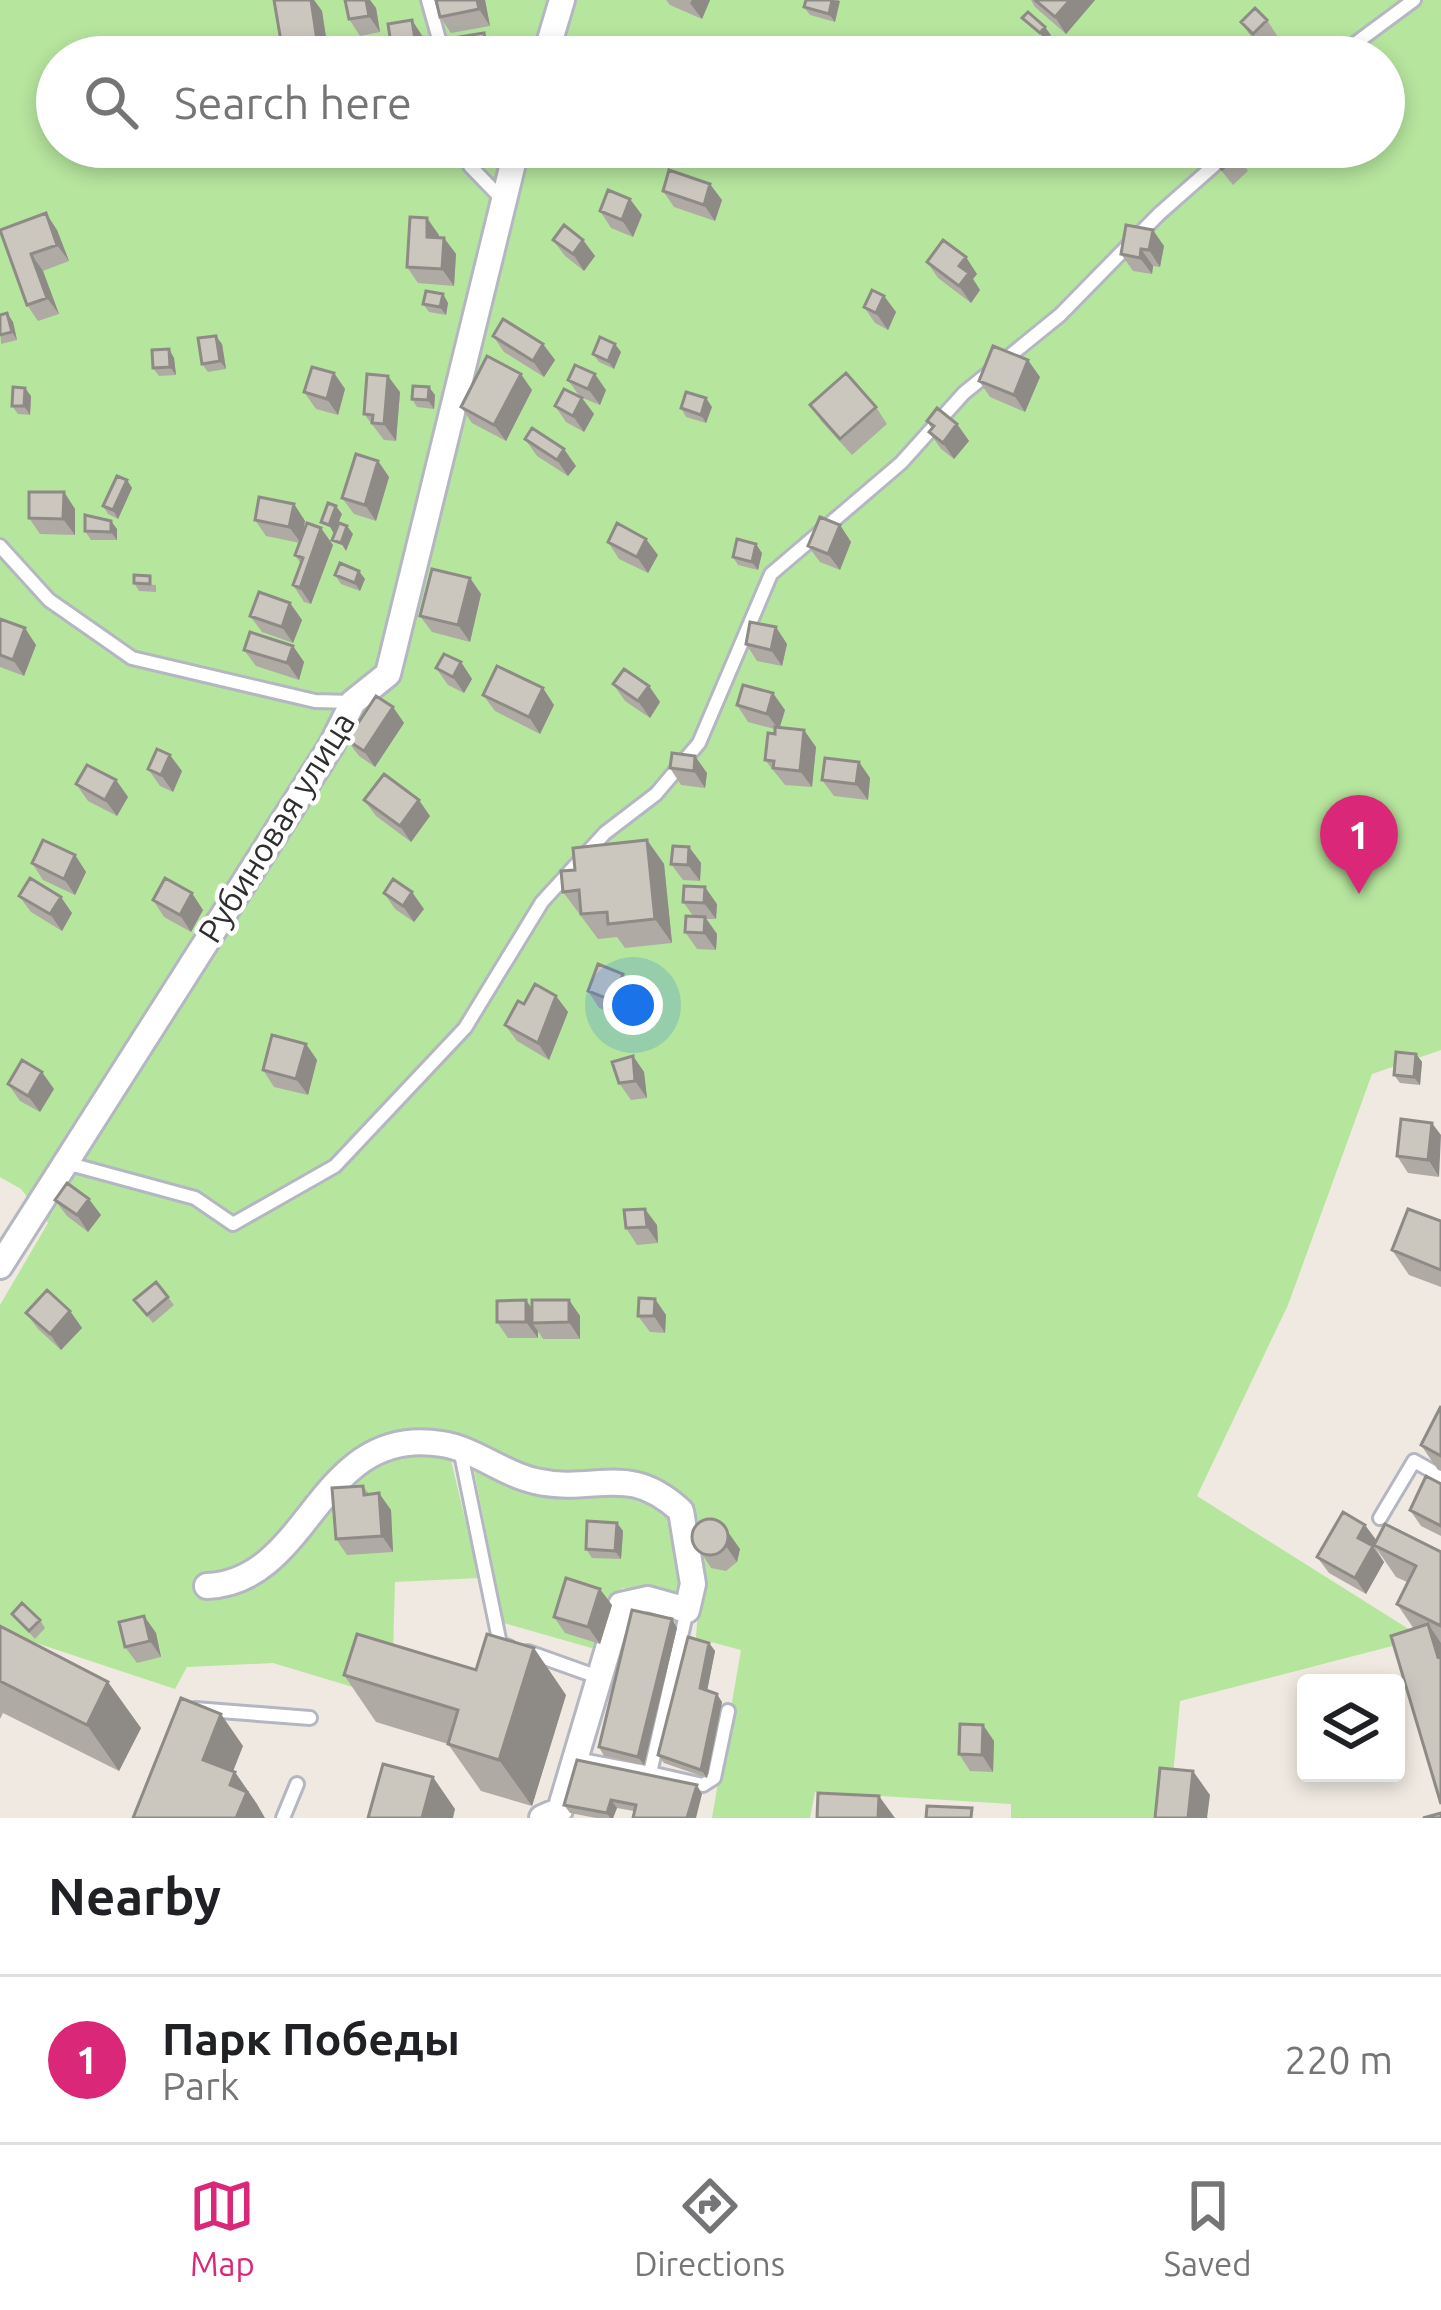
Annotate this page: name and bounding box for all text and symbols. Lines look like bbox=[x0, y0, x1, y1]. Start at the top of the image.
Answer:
search box bbox=[36, 36, 1405, 168]
icon: search bbox=[78, 69, 144, 135]
text: Search here bbox=[174, 77, 412, 128]
street label: Рубиновая улица bbox=[190, 705, 361, 949]
pin: 1 bbox=[1320, 795, 1398, 894]
your location bbox=[603, 975, 663, 1035]
map controls bbox=[1297, 1674, 1405, 1782]
button: layers bbox=[1297, 1674, 1405, 1782]
text: Nearby bbox=[48, 1867, 221, 1925]
text: Парк Победы bbox=[162, 2013, 460, 2064]
text: 1 bbox=[76, 2038, 98, 2081]
text: 220 m bbox=[1284, 2038, 1393, 2081]
text: Park bbox=[162, 2064, 240, 2107]
tab: Map bbox=[189, 2173, 255, 2282]
tab: Directions bbox=[634, 2173, 785, 2282]
tab: Saved bbox=[1164, 2173, 1252, 2282]

